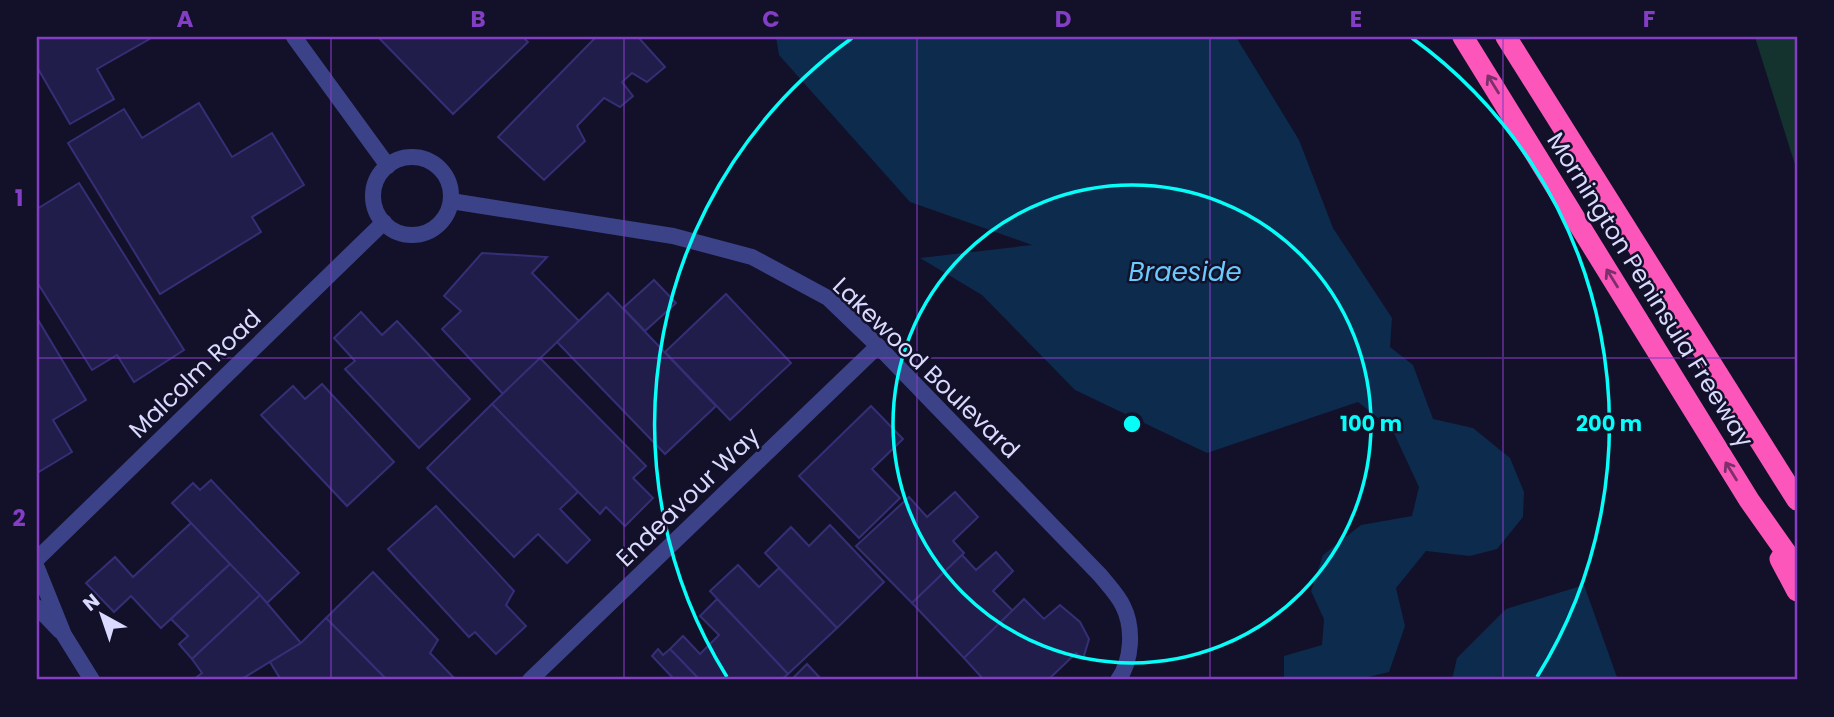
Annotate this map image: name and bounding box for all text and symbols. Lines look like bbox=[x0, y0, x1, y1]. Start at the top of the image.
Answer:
text: A bbox=[177, 3, 194, 35]
text: B bbox=[470, 3, 486, 35]
text: C bbox=[762, 3, 780, 35]
text: D bbox=[1055, 3, 1071, 35]
text: E bbox=[1350, 3, 1362, 35]
text: F bbox=[1643, 3, 1655, 35]
one-way arrow bbox=[1485, 75, 1500, 94]
street label: Mornington Peninsula Freeway bbox=[1540, 126, 1762, 454]
text: 1 bbox=[15, 182, 23, 214]
water label: Braeside bbox=[1129, 254, 1242, 290]
one-way arrow bbox=[1604, 268, 1618, 288]
street label: Lakewood Boulevard bbox=[826, 270, 1027, 466]
street label: Malcolm Road bbox=[121, 302, 268, 445]
text: 100 m bbox=[1340, 409, 1402, 438]
text: 200 m bbox=[1576, 409, 1642, 438]
centre of rings bbox=[1120, 412, 1144, 436]
street label: Endeavour Way bbox=[609, 419, 767, 574]
one-way arrow bbox=[1724, 462, 1738, 482]
text: 2 bbox=[12, 502, 26, 534]
north arrow bbox=[66, 580, 136, 650]
text: N bbox=[77, 587, 106, 617]

